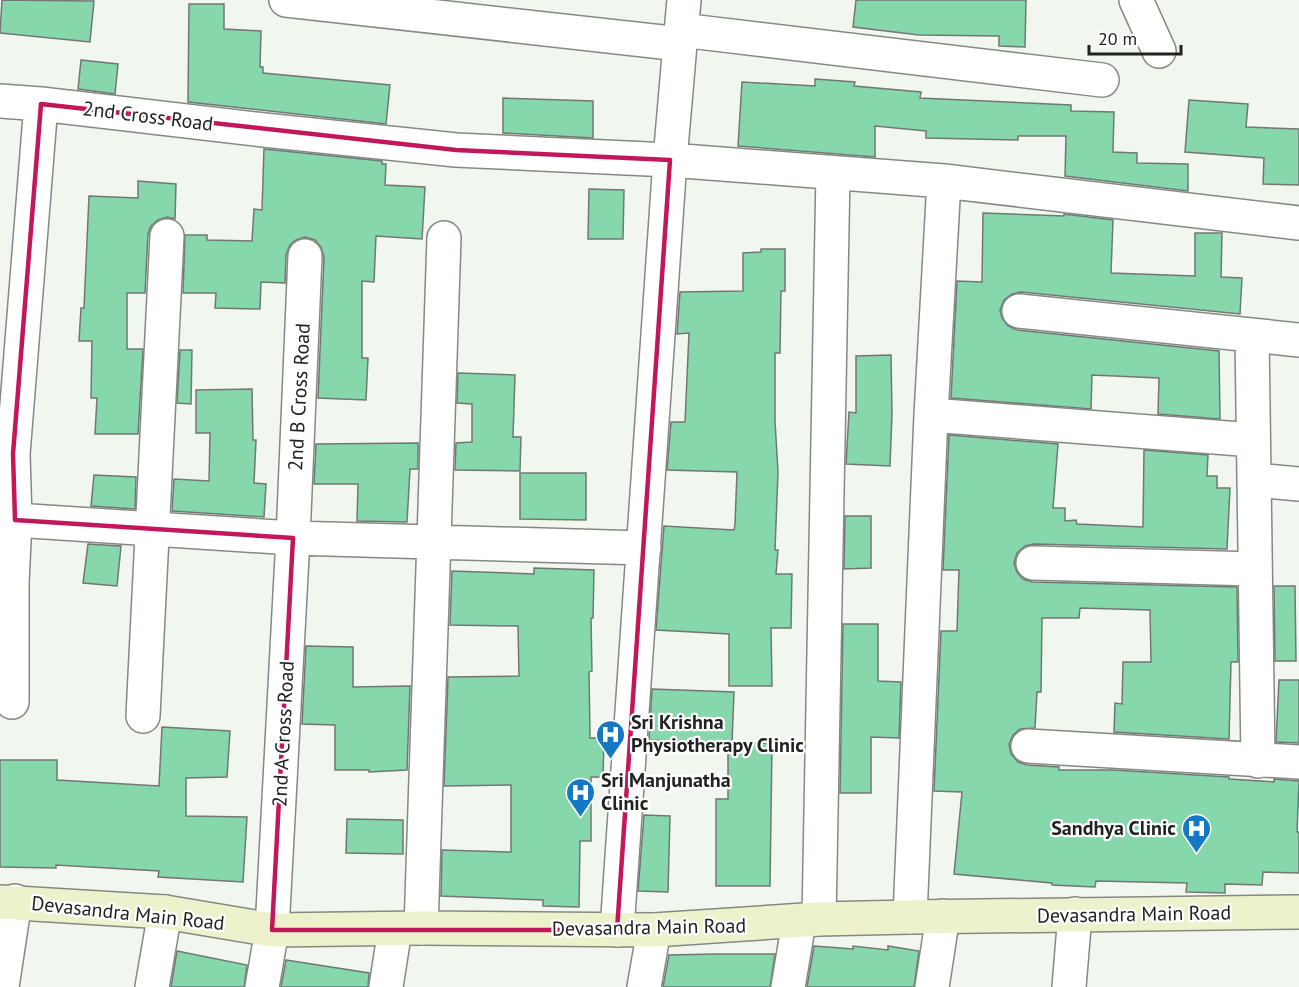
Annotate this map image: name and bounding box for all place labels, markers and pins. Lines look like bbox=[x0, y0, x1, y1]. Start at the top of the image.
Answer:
place label: Sri Krishna Physiotherapy Clinic bbox=[631, 709, 804, 758]
hospital icon: Sri Krishna Physiotherapy Clinic bbox=[594, 718, 626, 760]
place label: Sri Manjunatha Clinic bbox=[601, 767, 731, 816]
hospital icon: Sri Manjunatha Clinic bbox=[564, 776, 596, 818]
hospital icon: Sandhya Clinic bbox=[1181, 812, 1213, 854]
place label: Sandhya Clinic bbox=[1051, 815, 1176, 841]

